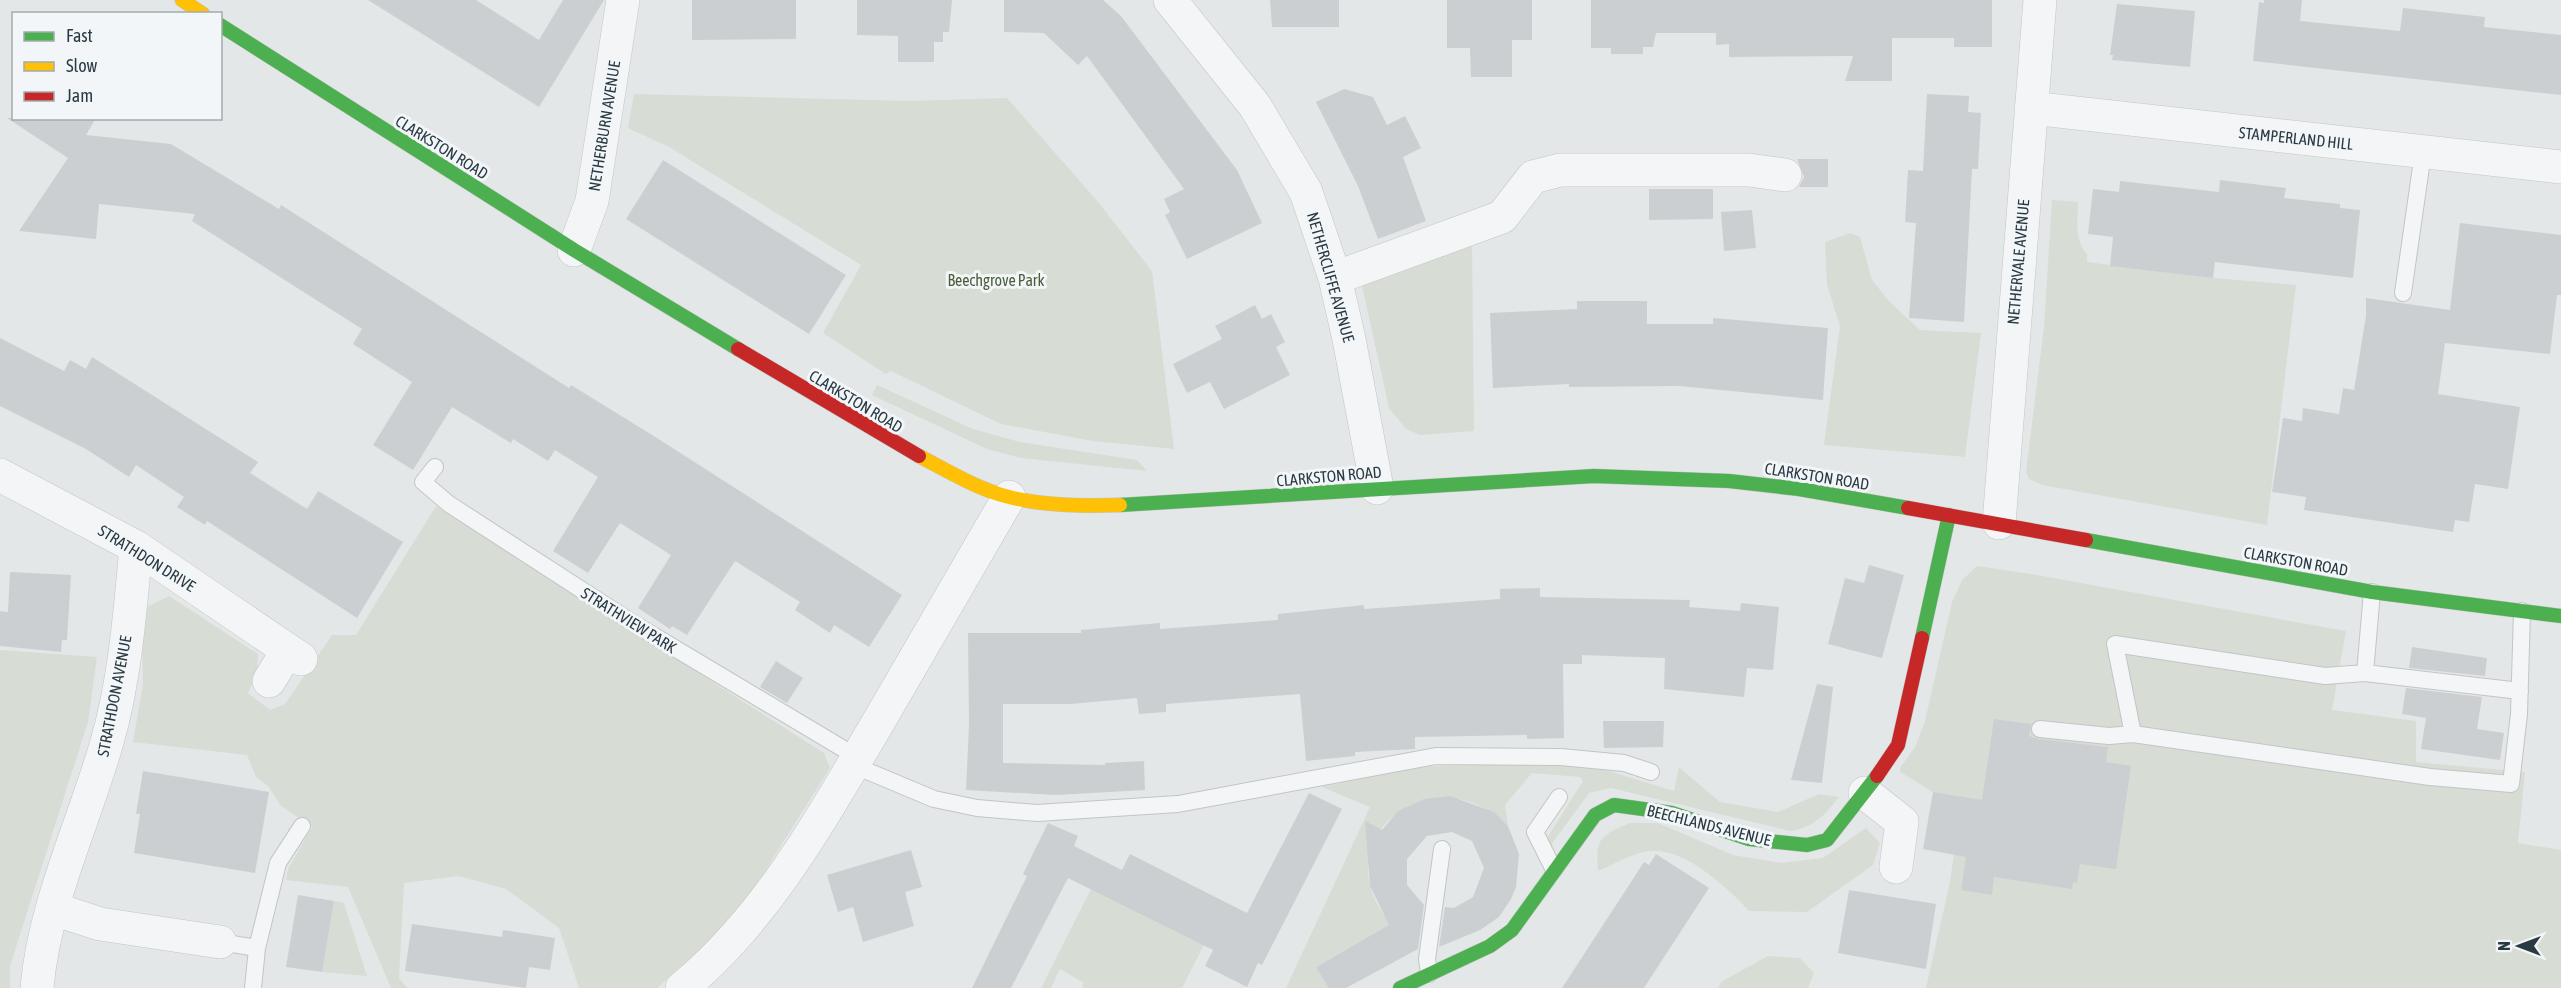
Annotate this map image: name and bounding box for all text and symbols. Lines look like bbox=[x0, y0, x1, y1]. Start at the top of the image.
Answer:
legend bbox=[12, 12, 222, 120]
text: Fast bbox=[66, 25, 93, 46]
text: Slow bbox=[66, 55, 97, 76]
street label: NETHERBURN AVENUE bbox=[585, 59, 623, 193]
text: Jam bbox=[66, 85, 93, 106]
street label: CLARKSTON ROAD bbox=[393, 111, 492, 183]
street label: STAMPERLAND HILL bbox=[2238, 123, 2355, 153]
street label: NETHERVALE AVENUE bbox=[2004, 198, 2032, 325]
street label: NETHERCLIFFE AVENUE bbox=[1304, 210, 1358, 344]
park label: Beechgrove Park bbox=[947, 271, 1045, 290]
street label: CLARKSTON ROAD bbox=[806, 366, 906, 436]
street label: CLARKSTON ROAD bbox=[1764, 459, 1871, 493]
street label: CLARKSTON ROAD bbox=[1276, 462, 1382, 490]
street label: STRATHDON DRIVE bbox=[95, 521, 199, 595]
street label: CLARKSTON ROAD bbox=[2243, 543, 2350, 579]
street label: STRATHVIEW PARK bbox=[578, 584, 680, 657]
street label: STRATHDON AVENUE bbox=[93, 634, 135, 758]
street label: BEECHLANDS AVENUE bbox=[1645, 801, 1773, 849]
north arrow bbox=[2489, 916, 2549, 976]
text: N bbox=[2495, 941, 2513, 951]

